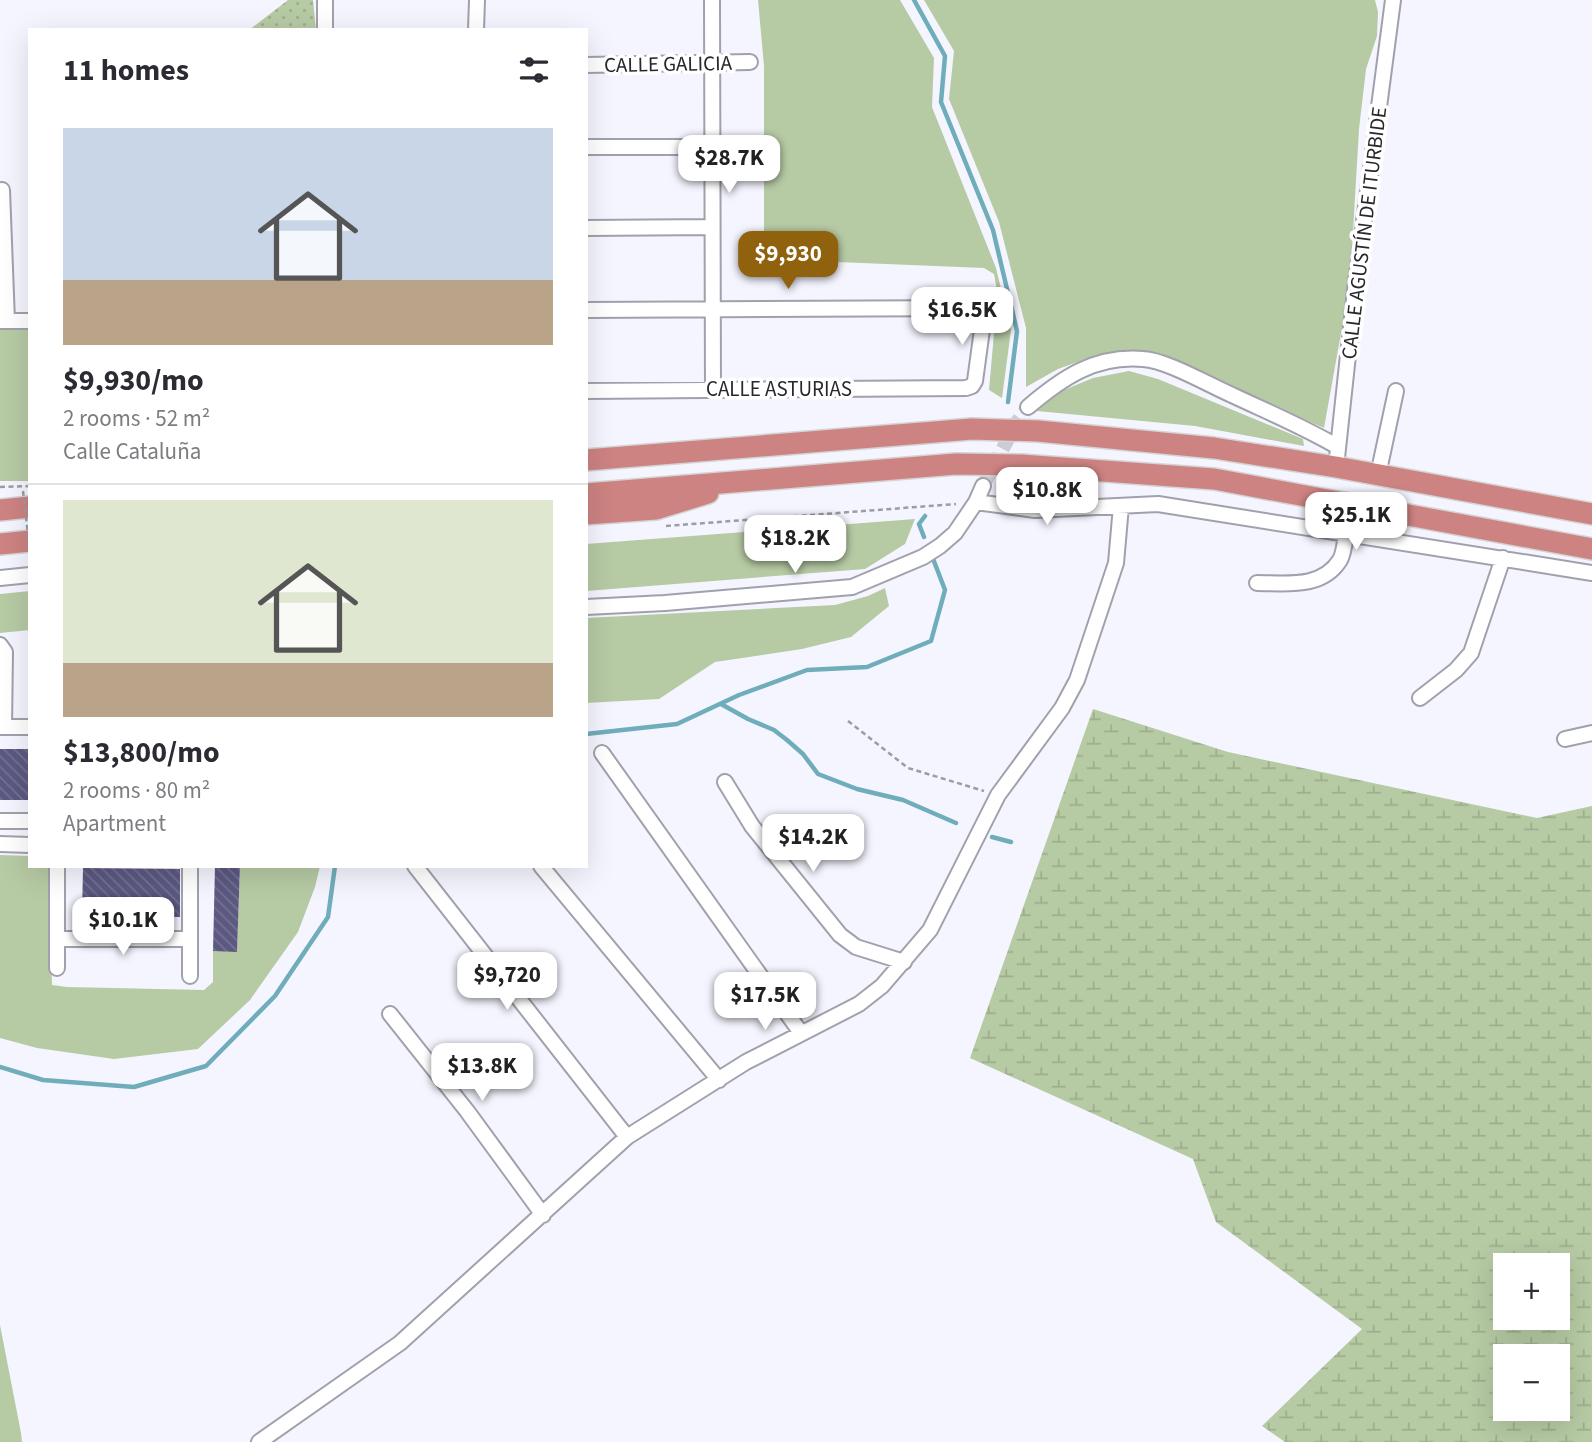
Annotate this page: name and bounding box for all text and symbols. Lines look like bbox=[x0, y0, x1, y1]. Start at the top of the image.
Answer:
street label: CALLE GALICIA bbox=[604, 48, 733, 80]
text: 11 homes bbox=[63, 49, 189, 92]
icon: filters bbox=[515, 51, 553, 89]
street label: CALLE AGUSTÍN DE ITURBIDE bbox=[1334, 105, 1394, 361]
pin: $28.7K bbox=[672, 136, 786, 195]
text: $28.7K bbox=[694, 141, 764, 174]
icon: home bbox=[245, 173, 371, 299]
pin: $9,930 bbox=[731, 232, 845, 291]
text: $9,930 bbox=[754, 237, 822, 270]
pin: $16.5K bbox=[905, 288, 1019, 347]
text: $16.5K bbox=[927, 293, 997, 326]
text: $9,930/mo bbox=[63, 359, 204, 402]
street label: CALLE ASTURIAS bbox=[706, 374, 852, 404]
text: 2 rooms · 52 m² bbox=[63, 402, 210, 435]
text: Calle Cataluña bbox=[63, 435, 201, 468]
pin: $10.8K bbox=[990, 468, 1104, 527]
text: $10.8K bbox=[1012, 473, 1082, 506]
pin: $25.1K bbox=[1299, 492, 1413, 552]
text: $25.1K bbox=[1321, 498, 1391, 531]
pin: $18.2K bbox=[738, 516, 852, 575]
text: $18.2K bbox=[760, 521, 830, 554]
icon: home bbox=[245, 545, 371, 671]
text: $13,800/mo bbox=[63, 731, 220, 774]
text: 2 rooms · 80 m² bbox=[63, 774, 210, 807]
text: Apartment bbox=[63, 807, 166, 840]
pin: $14.2K bbox=[756, 814, 870, 874]
text: $14.2K bbox=[778, 820, 848, 853]
pin: $10.1K bbox=[66, 898, 180, 957]
text: $10.1K bbox=[88, 903, 158, 936]
pin: $9,720 bbox=[450, 953, 564, 1012]
text: $9,720 bbox=[473, 958, 541, 991]
pin: $17.5K bbox=[708, 972, 822, 1032]
text: $17.5K bbox=[730, 978, 800, 1011]
pin: $13.8K bbox=[425, 1044, 539, 1103]
text: $13.8K bbox=[447, 1049, 517, 1082]
map controls bbox=[1493, 1253, 1570, 1421]
button: + bbox=[1493, 1253, 1570, 1330]
button: − bbox=[1493, 1344, 1570, 1421]

